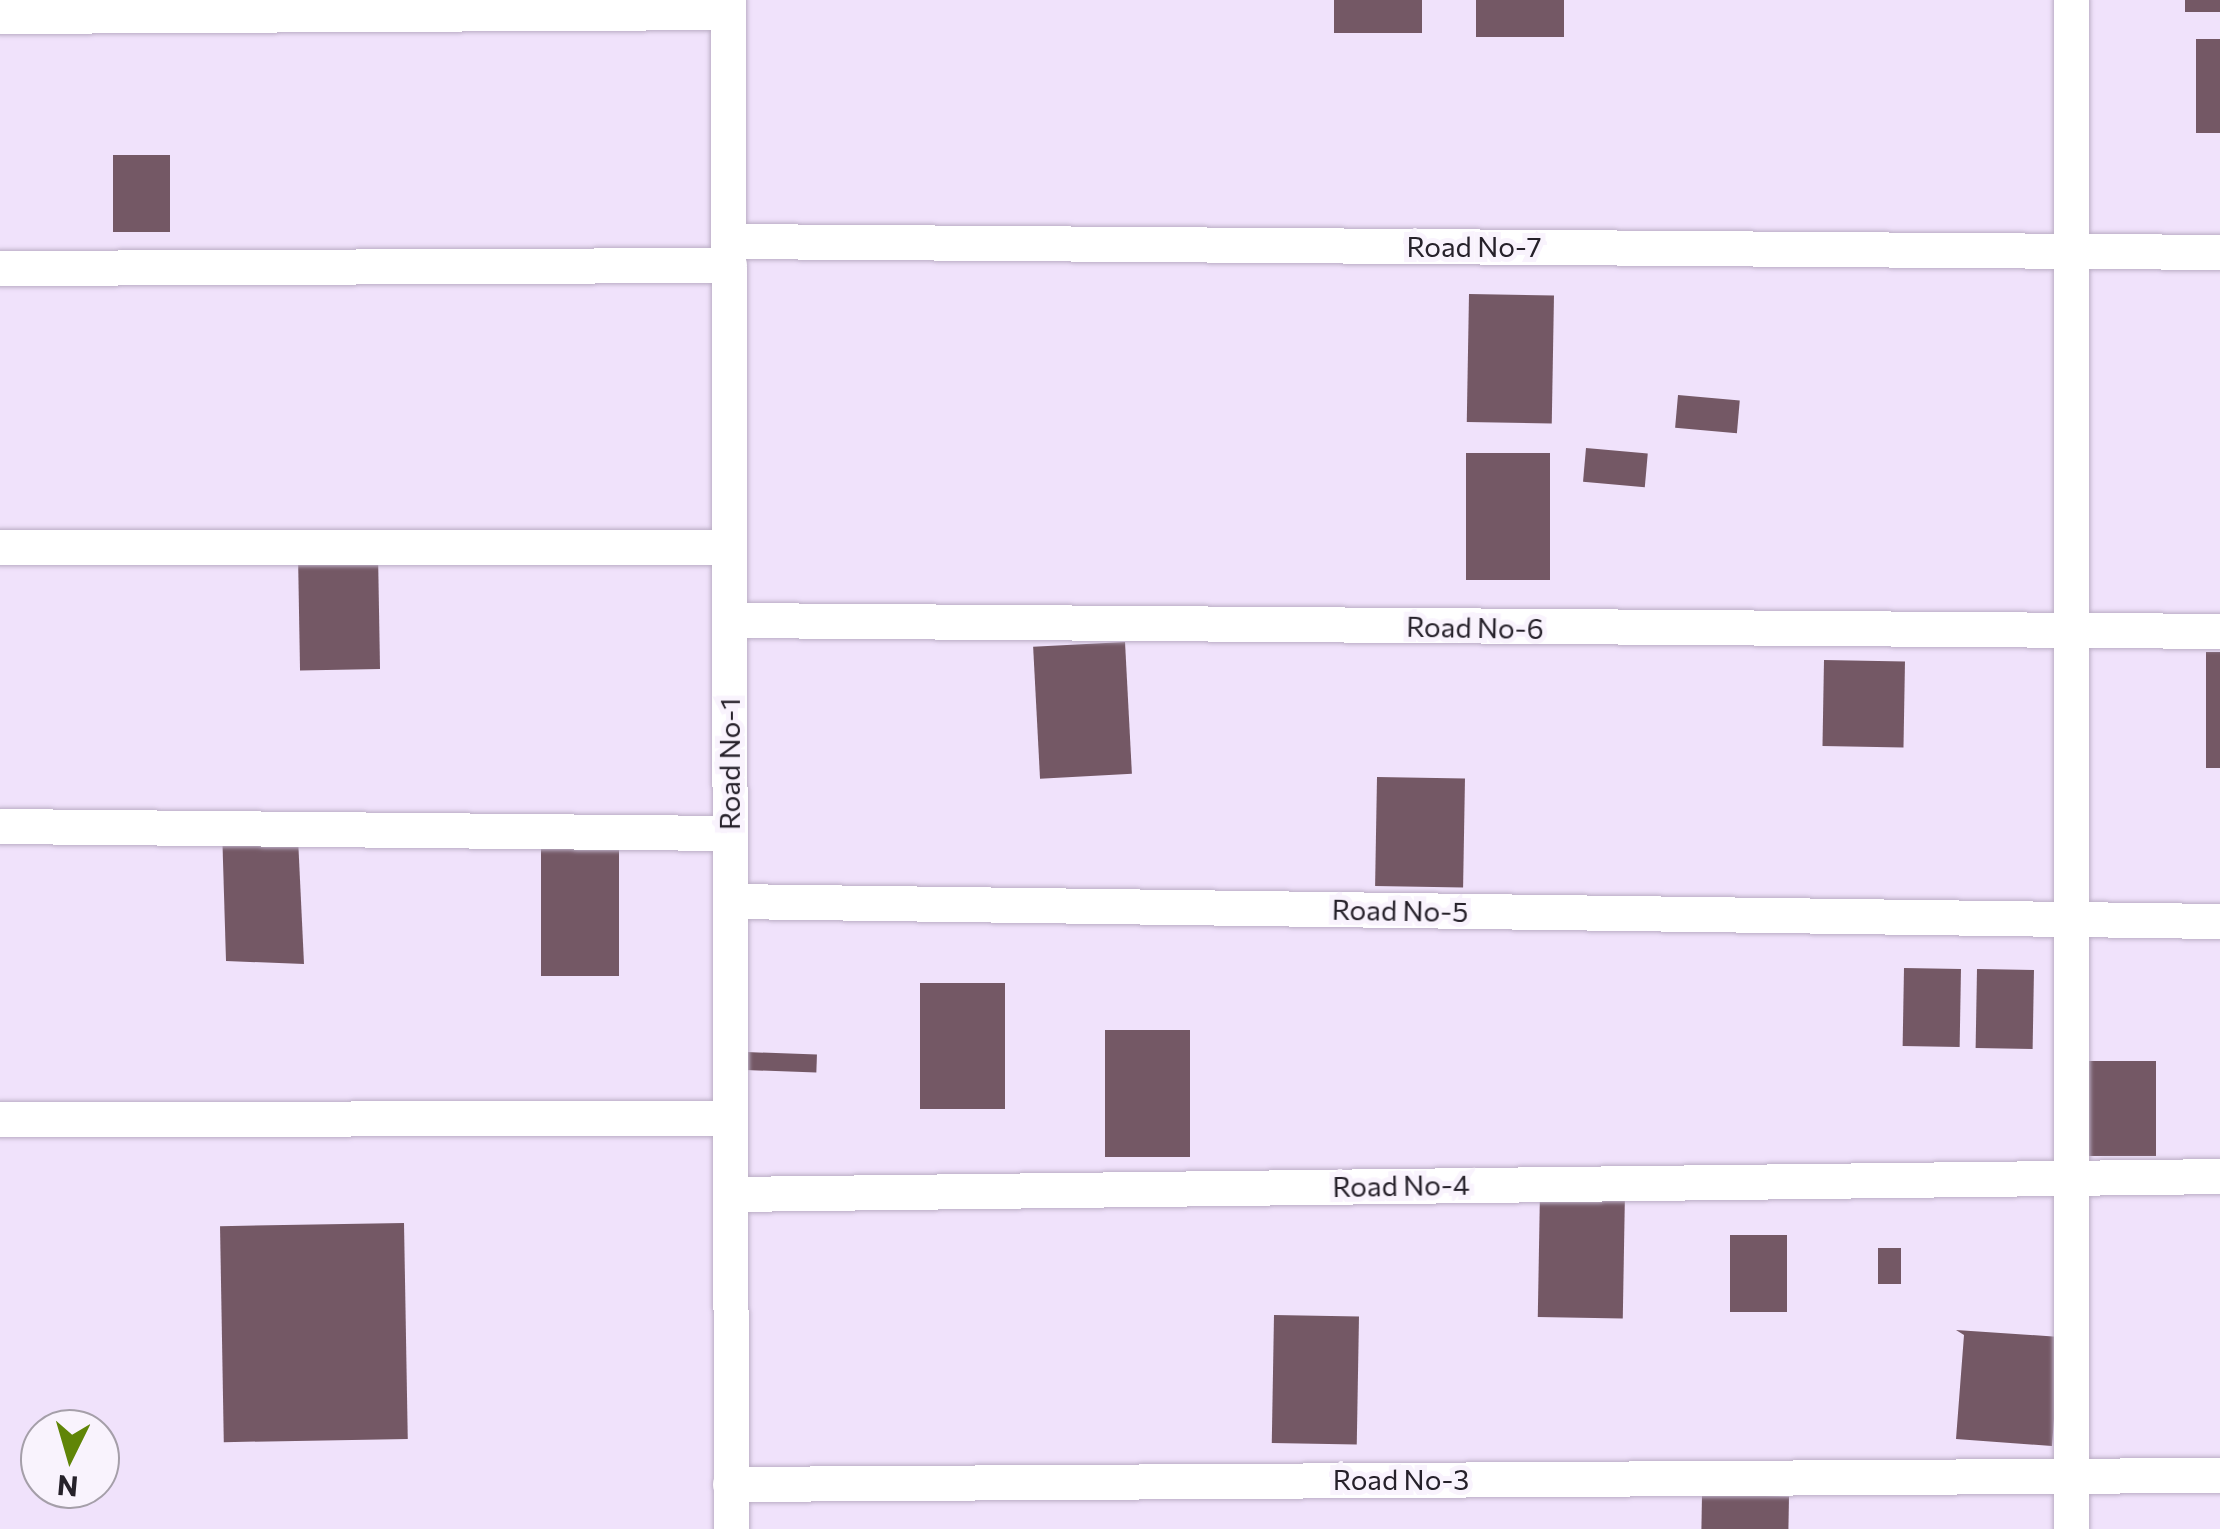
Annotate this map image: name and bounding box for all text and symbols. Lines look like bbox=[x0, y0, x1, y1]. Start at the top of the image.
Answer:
street label: Road No-7 bbox=[1406, 229, 1542, 263]
street label: Road No-6 bbox=[1406, 609, 1544, 645]
street label: Road No-1 bbox=[712, 698, 746, 830]
street label: Road No-5 bbox=[1331, 892, 1469, 928]
street label: Road No-4 bbox=[1332, 1167, 1470, 1203]
north arrow bbox=[20, 1409, 120, 1509]
street label: Road No-3 bbox=[1333, 1462, 1469, 1496]
text: N bbox=[56, 1469, 80, 1505]

